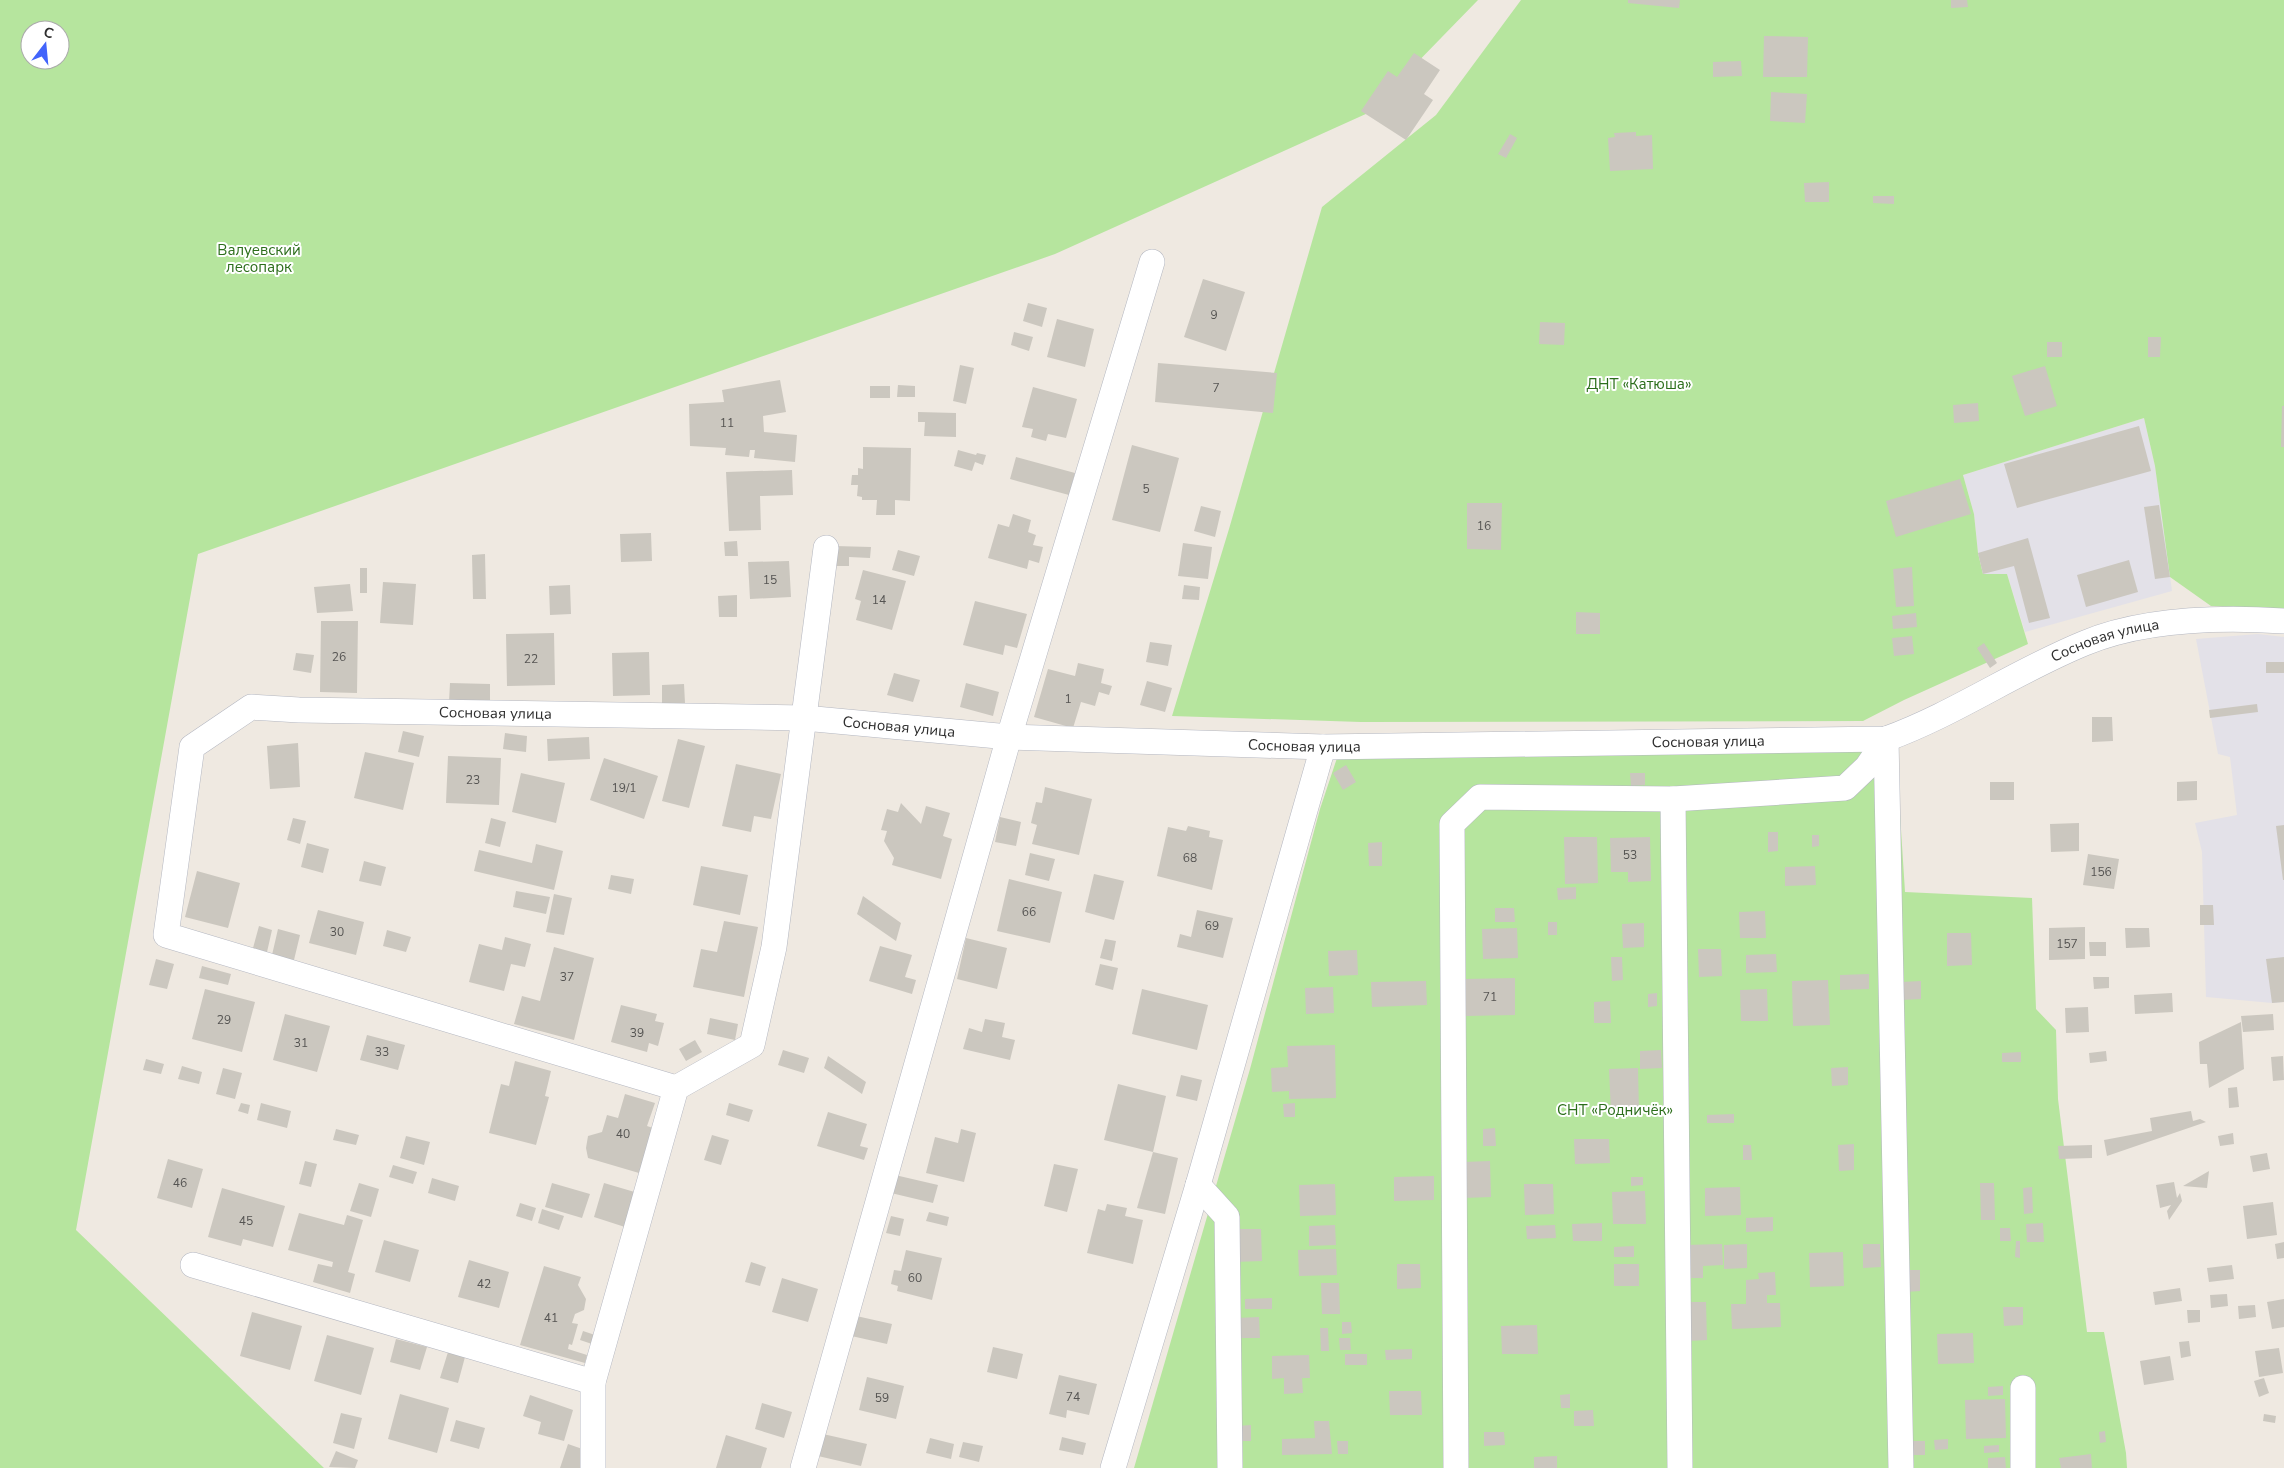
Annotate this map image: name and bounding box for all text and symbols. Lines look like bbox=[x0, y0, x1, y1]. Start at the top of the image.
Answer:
north arrow bbox=[20, 20, 70, 70]
text: С bbox=[41, 23, 56, 44]
park label: Валуевский лесопарк bbox=[217, 240, 301, 277]
house number: 9 bbox=[1210, 307, 1218, 323]
park label: ДНТ «Катюша» bbox=[1586, 374, 1692, 394]
house number: 7 bbox=[1212, 380, 1220, 396]
house number: 11 bbox=[720, 415, 734, 431]
house number: 5 bbox=[1142, 481, 1150, 497]
house number: 16 bbox=[1477, 518, 1491, 534]
house number: 15 bbox=[763, 572, 777, 588]
house number: 14 bbox=[872, 592, 886, 608]
street label: Сосновая улица bbox=[2047, 614, 2161, 667]
house number: 26 bbox=[332, 649, 346, 665]
house number: 22 bbox=[524, 651, 538, 667]
house number: 1 bbox=[1064, 691, 1072, 707]
street label: Сосновая улица bbox=[439, 702, 552, 724]
street label: Сосновая улица bbox=[842, 712, 956, 742]
street label: Сосновая улица bbox=[1652, 731, 1765, 752]
street label: Сосновая улица bbox=[1247, 735, 1361, 757]
house number: 23 bbox=[466, 772, 480, 788]
house number: 19/1 bbox=[612, 780, 637, 796]
house number: 53 bbox=[1623, 847, 1637, 863]
house number: 68 bbox=[1183, 850, 1197, 866]
house number: 156 bbox=[2090, 864, 2112, 880]
house number: 66 bbox=[1022, 904, 1036, 920]
house number: 69 bbox=[1205, 918, 1219, 934]
house number: 30 bbox=[330, 924, 344, 940]
house number: 157 bbox=[2056, 936, 2078, 952]
house number: 37 bbox=[560, 969, 574, 985]
house number: 71 bbox=[1483, 989, 1497, 1005]
house number: 29 bbox=[217, 1012, 231, 1028]
house number: 39 bbox=[630, 1025, 644, 1041]
house number: 31 bbox=[294, 1035, 308, 1051]
house number: 33 bbox=[375, 1044, 389, 1060]
park label: СНТ «Родничёк» bbox=[1557, 1100, 1673, 1120]
house number: 40 bbox=[616, 1126, 630, 1142]
house number: 46 bbox=[173, 1175, 187, 1191]
house number: 45 bbox=[239, 1213, 253, 1229]
house number: 60 bbox=[908, 1270, 922, 1286]
house number: 42 bbox=[477, 1276, 491, 1292]
house number: 41 bbox=[544, 1310, 558, 1326]
house number: 74 bbox=[1066, 1389, 1080, 1405]
house number: 59 bbox=[875, 1390, 889, 1406]

